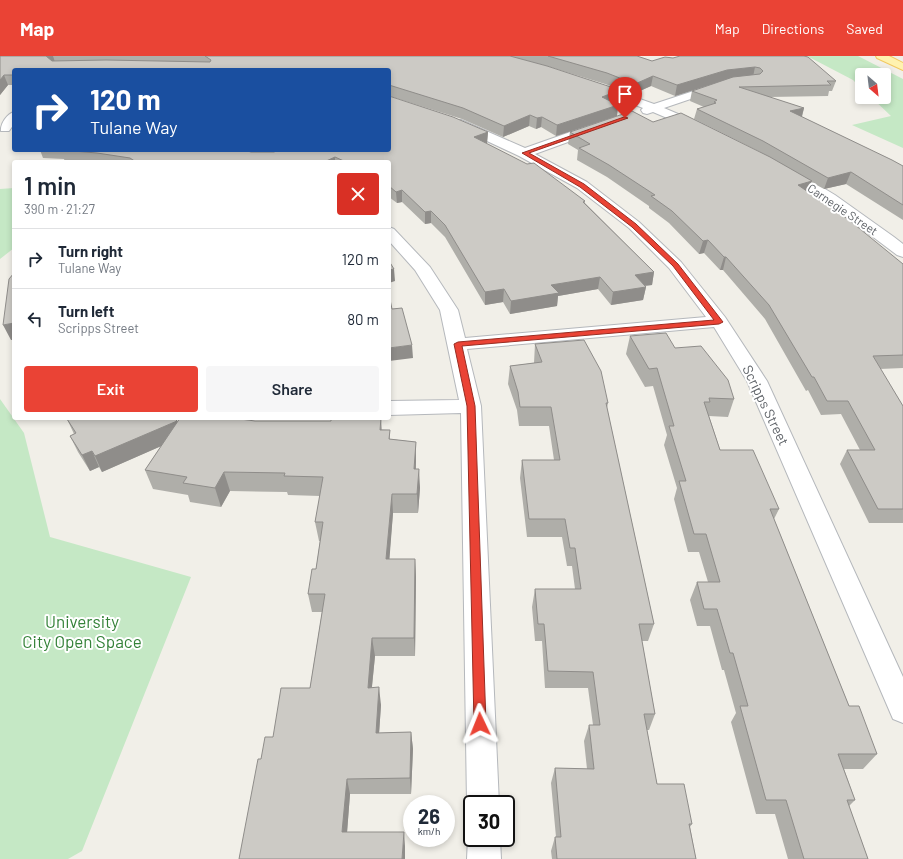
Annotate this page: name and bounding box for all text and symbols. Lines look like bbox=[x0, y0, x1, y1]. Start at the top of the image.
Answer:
text: Map bbox=[20, 17, 54, 40]
text: Map bbox=[715, 20, 740, 37]
text: Directions bbox=[762, 20, 824, 37]
text: Saved bbox=[846, 20, 883, 37]
north arrow bbox=[855, 68, 891, 104]
map controls bbox=[855, 68, 891, 104]
pin bbox=[608, 77, 642, 118]
text: 120 m bbox=[90, 82, 161, 116]
icon: arrive bbox=[614, 83, 636, 105]
icon: right bbox=[24, 84, 76, 136]
text: Tulane Way bbox=[90, 116, 178, 138]
text: 1 min bbox=[24, 171, 76, 200]
button: close bbox=[337, 173, 379, 215]
street label: Carnegie Street bbox=[805, 180, 881, 238]
text: 390 m · 21:27 bbox=[24, 201, 95, 217]
text: Turn right bbox=[58, 242, 123, 260]
icon: right bbox=[24, 248, 46, 270]
text: 120 m bbox=[342, 250, 379, 268]
text: Tulane Way bbox=[58, 260, 121, 276]
text: Turn left bbox=[58, 302, 114, 320]
icon: left bbox=[24, 308, 46, 330]
text: 80 m bbox=[347, 310, 379, 328]
text: Scripps Street bbox=[58, 320, 139, 336]
street label: Scripps Street bbox=[739, 362, 793, 448]
button: Exit bbox=[24, 366, 198, 412]
button: Share bbox=[206, 366, 379, 412]
park label: University City Open Space bbox=[22, 611, 142, 651]
position arrow bbox=[459, 703, 501, 745]
speed limit sign: 30 bbox=[463, 795, 515, 847]
text: 26 bbox=[418, 804, 440, 828]
text: km/h bbox=[418, 825, 440, 837]

